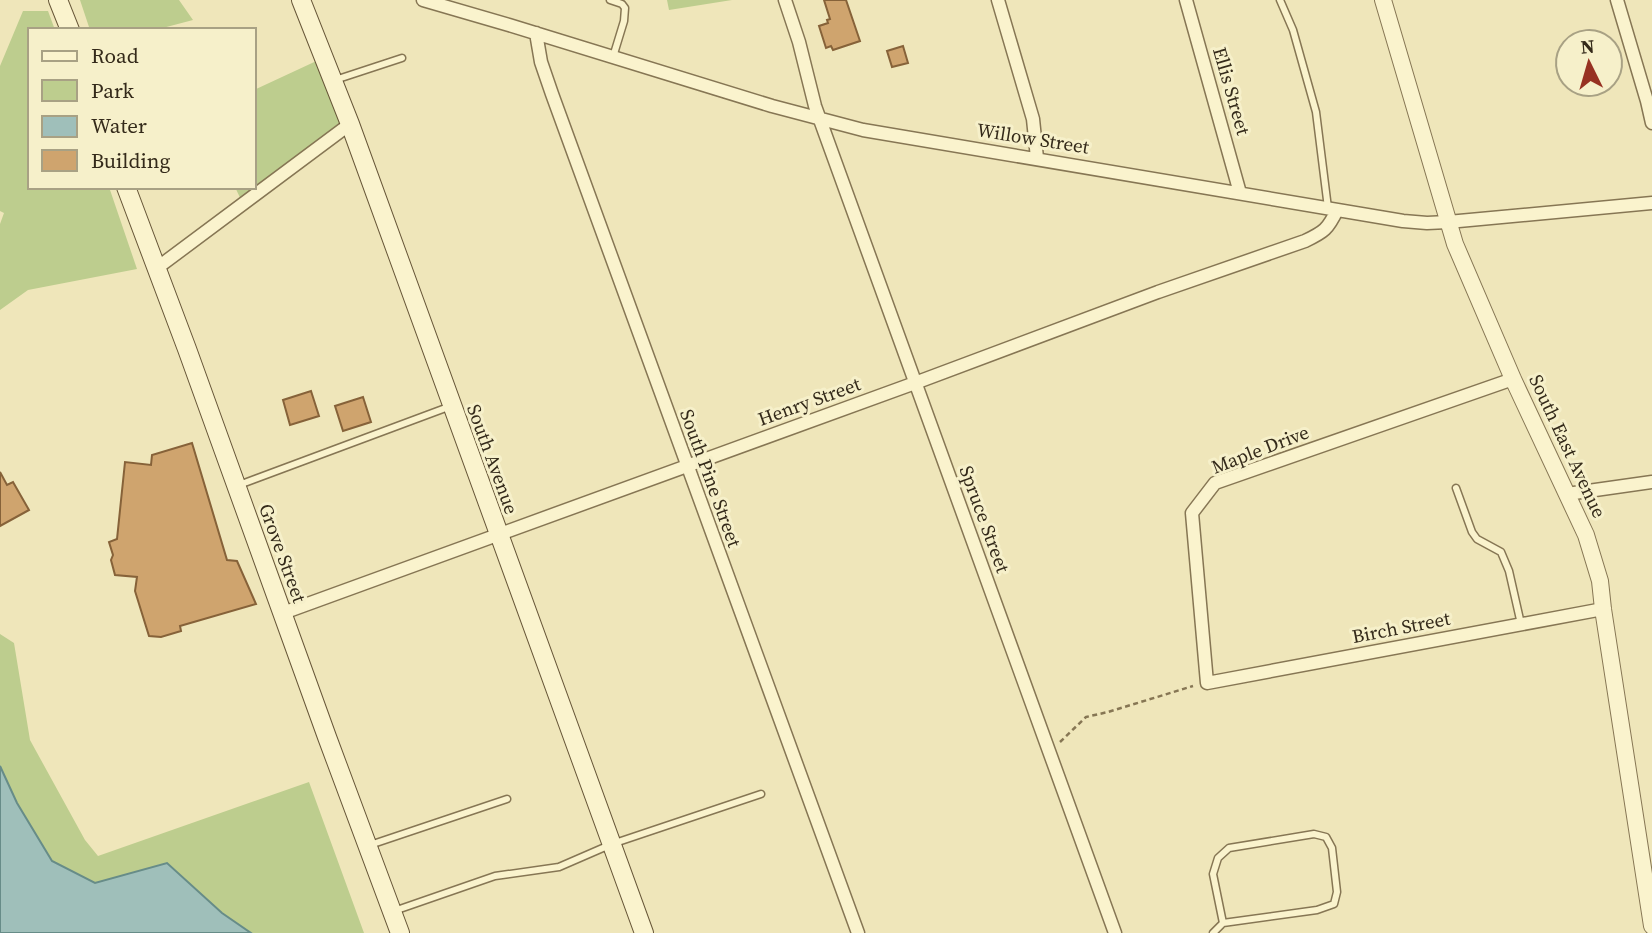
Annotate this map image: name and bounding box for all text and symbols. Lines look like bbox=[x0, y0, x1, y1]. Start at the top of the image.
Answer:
legend bbox=[28, 28, 256, 189]
north arrow bbox=[1554, 28, 1624, 98]
text: N bbox=[1579, 32, 1596, 60]
text: Road bbox=[91, 41, 139, 70]
street label: Ellis Street bbox=[1207, 44, 1257, 139]
text: Park bbox=[91, 76, 135, 105]
text: Water bbox=[91, 111, 147, 140]
street label: Willow Street bbox=[975, 116, 1092, 160]
text: Building bbox=[91, 146, 170, 175]
street label: Henry Street bbox=[754, 370, 865, 432]
street label: South East Avenue bbox=[1523, 370, 1613, 522]
street label: South Avenue bbox=[461, 400, 525, 518]
street label: South Pine Street bbox=[674, 405, 748, 551]
street label: Maple Drive bbox=[1207, 418, 1313, 480]
street label: Spruce Street bbox=[954, 462, 1017, 577]
street label: Grove Street bbox=[253, 500, 313, 607]
street label: Birch Street bbox=[1350, 605, 1453, 649]

